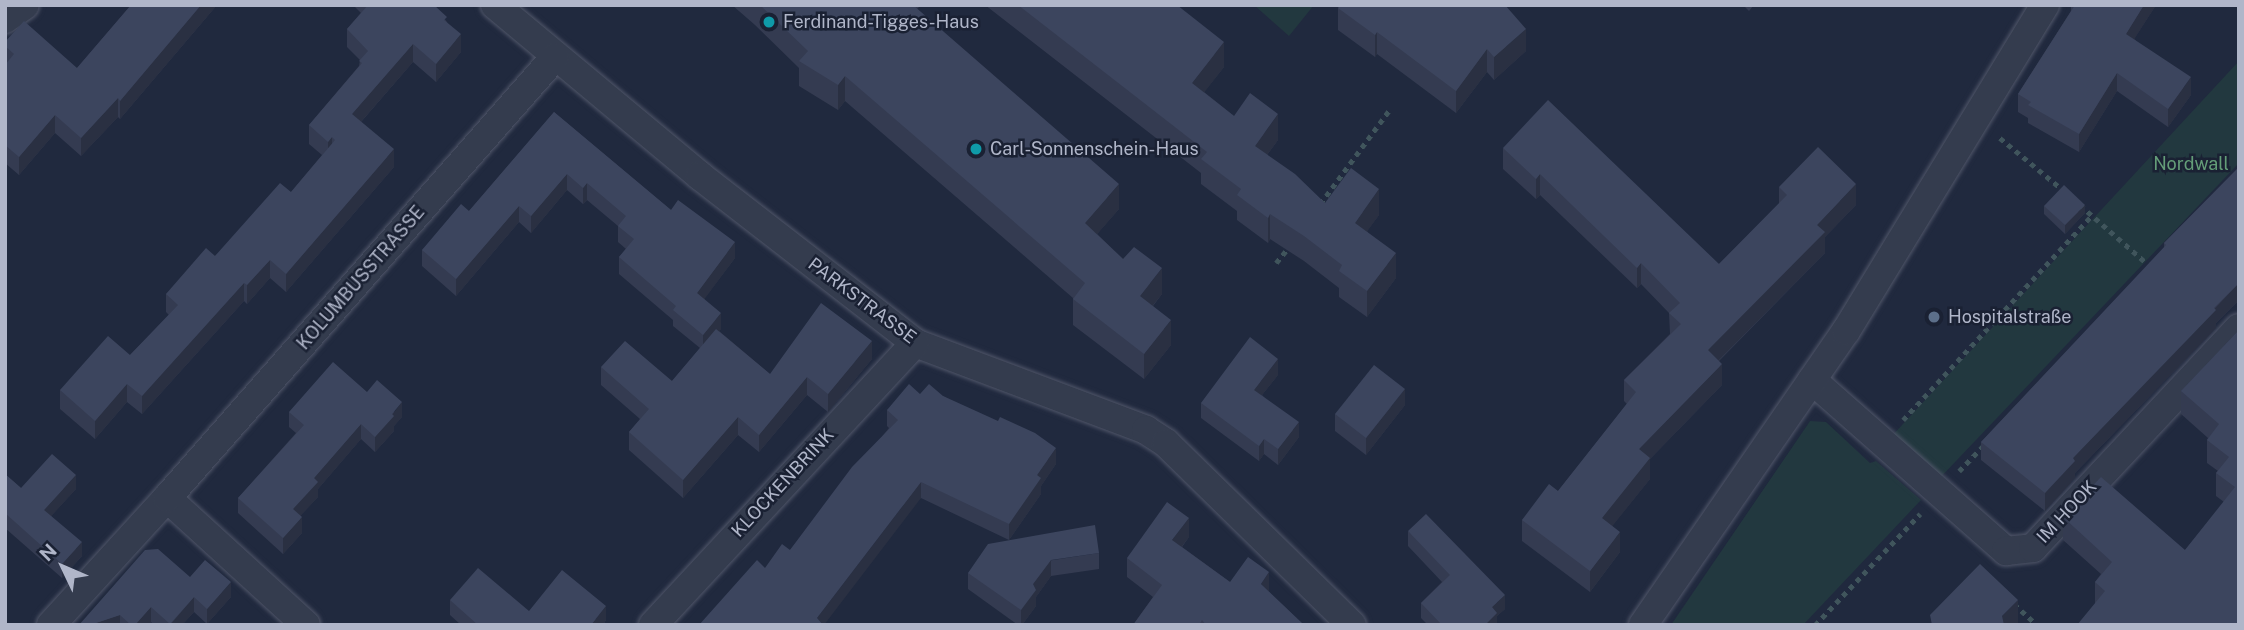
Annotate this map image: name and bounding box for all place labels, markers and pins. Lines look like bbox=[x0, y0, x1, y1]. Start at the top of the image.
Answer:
place label: Ferdinand-Tigges-Haus bbox=[783, 11, 979, 33]
marker: Ferdinand-Tigges-Haus bbox=[761, 14, 777, 30]
place label: Carl-Sonnenschein-Haus bbox=[990, 138, 1199, 160]
marker: Carl-Sonnenschein-Haus bbox=[968, 141, 984, 157]
place label: Hospitalstraße bbox=[1948, 306, 2072, 328]
marker: Hospitalstraße bbox=[1926, 309, 1942, 325]

